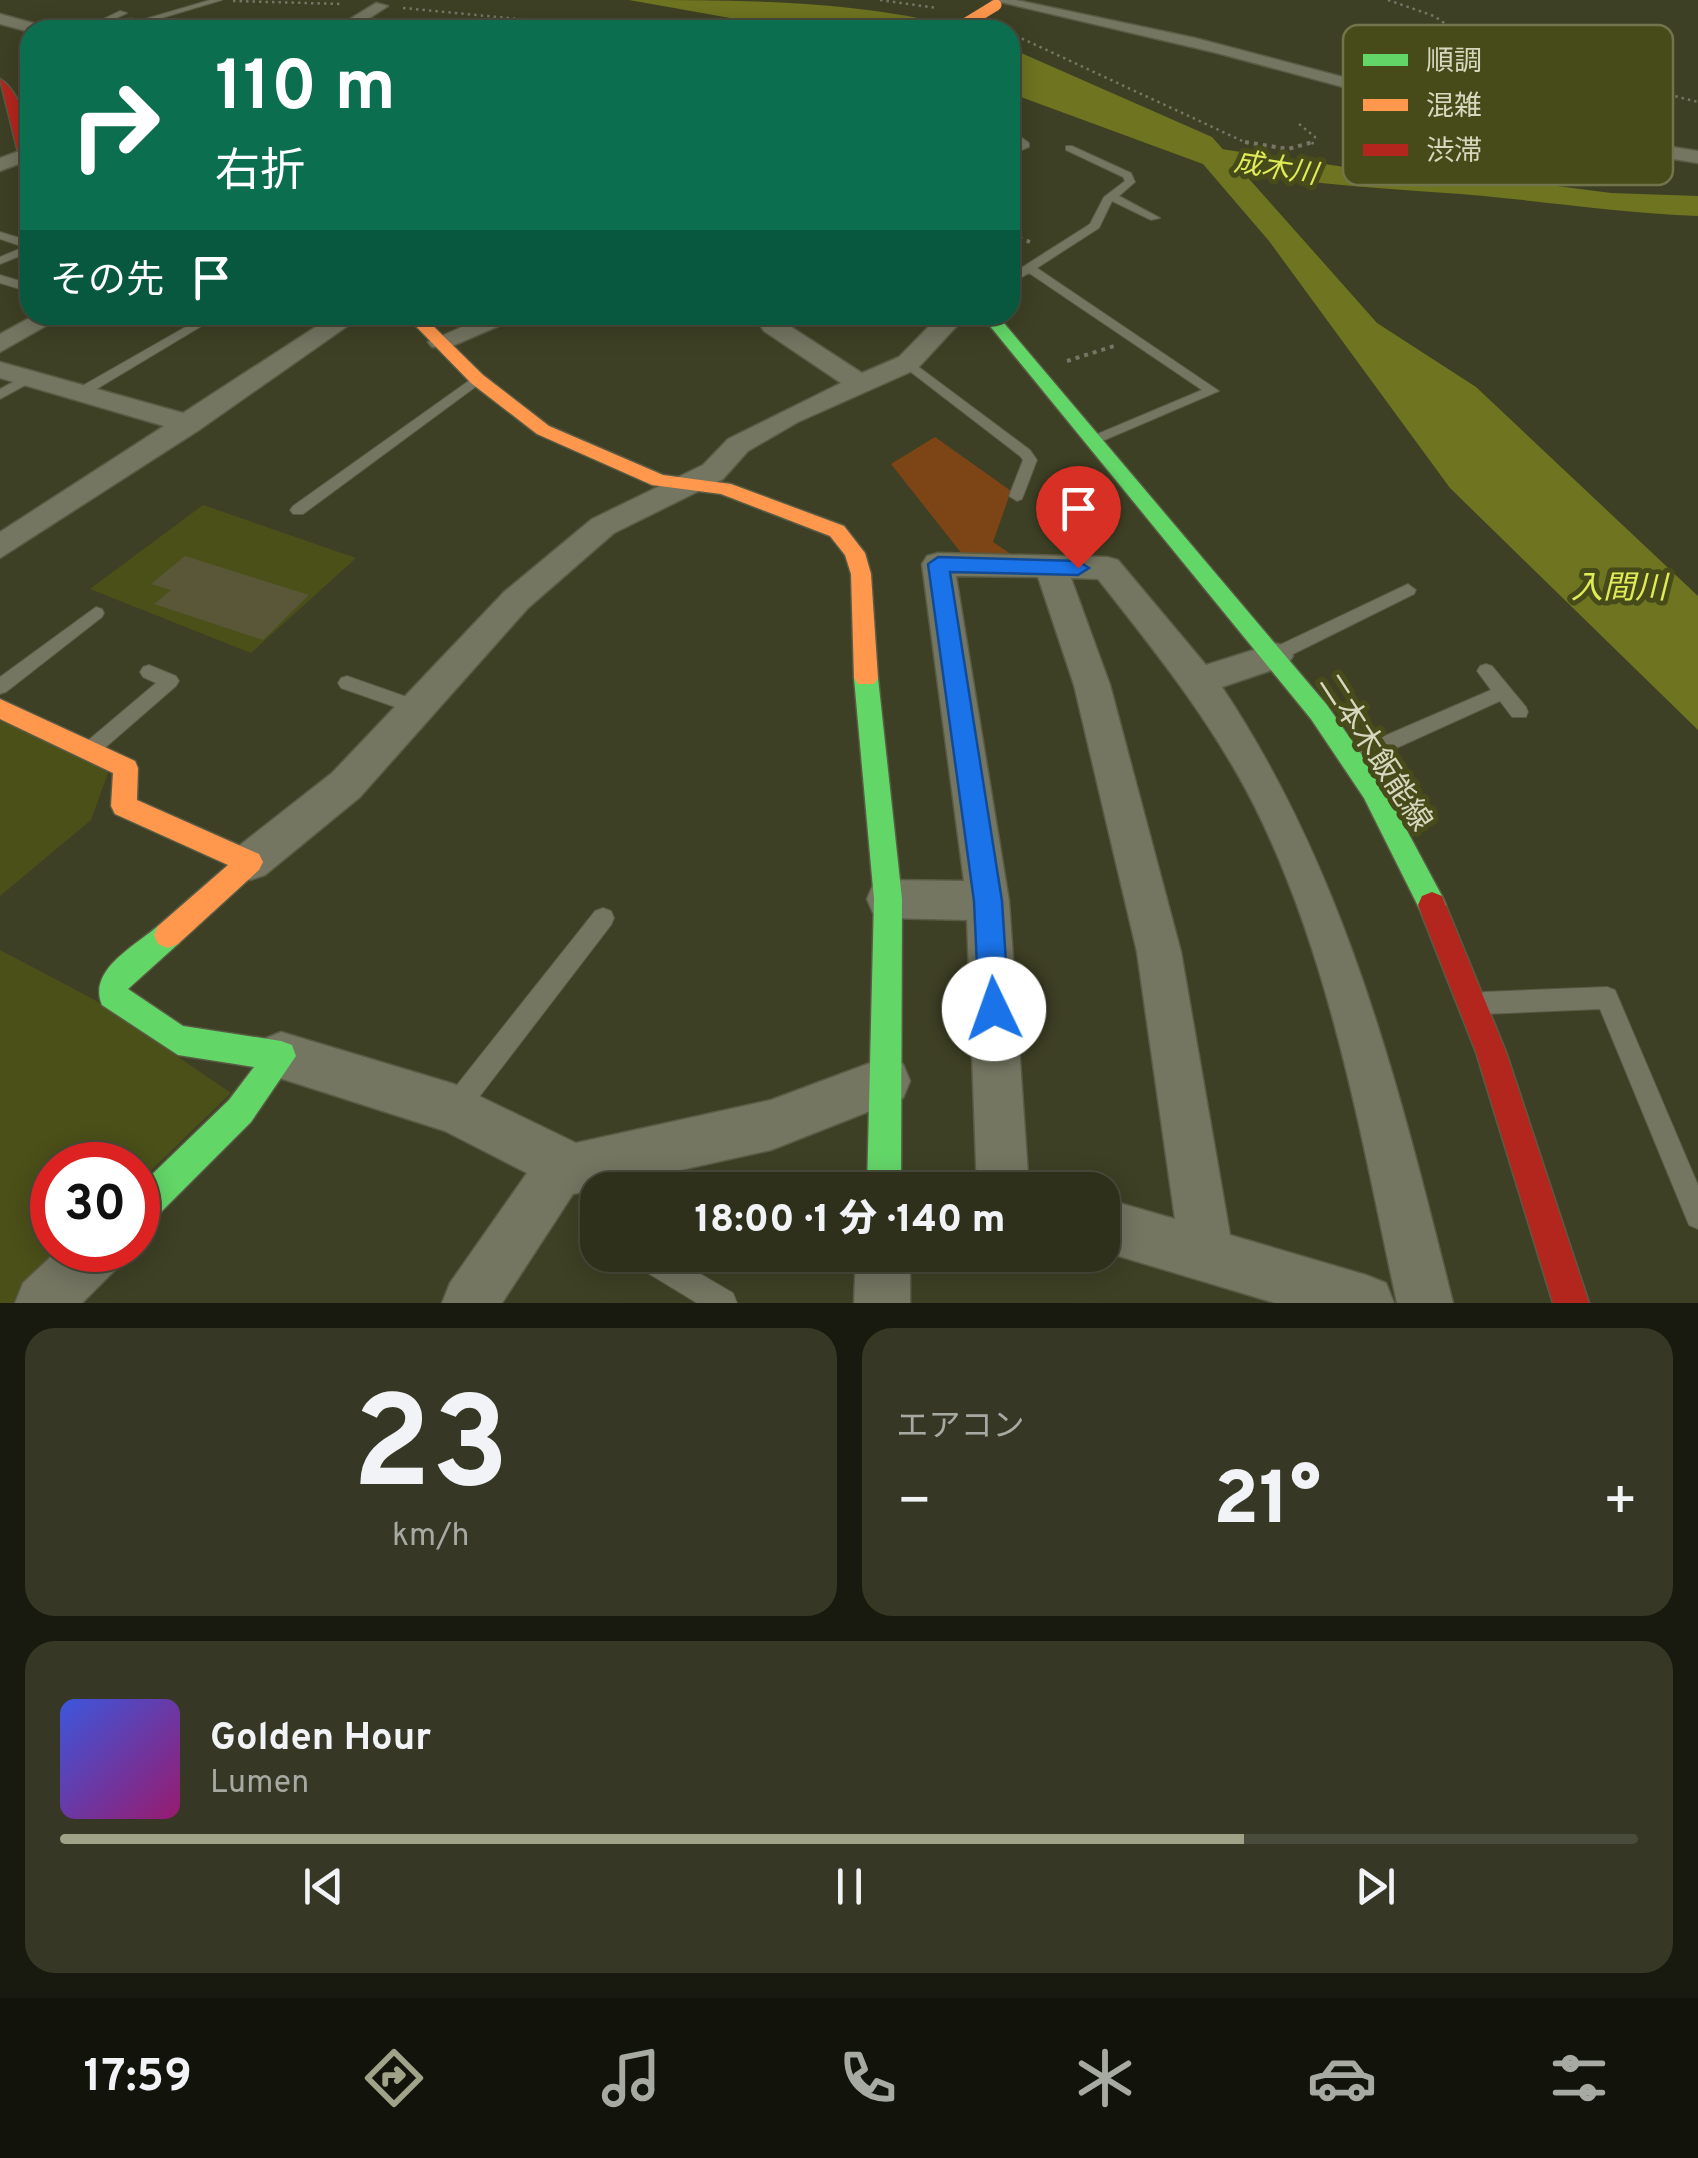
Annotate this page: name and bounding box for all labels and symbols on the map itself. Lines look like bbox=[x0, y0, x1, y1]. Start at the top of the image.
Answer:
legend bbox=[1343, 25, 1673, 185]
text: 順調 bbox=[1426, 45, 1482, 81]
text: 混雑 bbox=[1426, 90, 1482, 126]
text: 渋滞 bbox=[1426, 135, 1482, 171]
water label: 成木川 bbox=[1231, 146, 1323, 195]
pin bbox=[1036, 466, 1121, 569]
water label: 入間川 bbox=[1571, 570, 1670, 610]
street label: 二本木飯能線 bbox=[1309, 668, 1438, 839]
position arrow bbox=[942, 957, 1046, 1061]
speed limit sign: 30 bbox=[30, 1142, 160, 1272]

